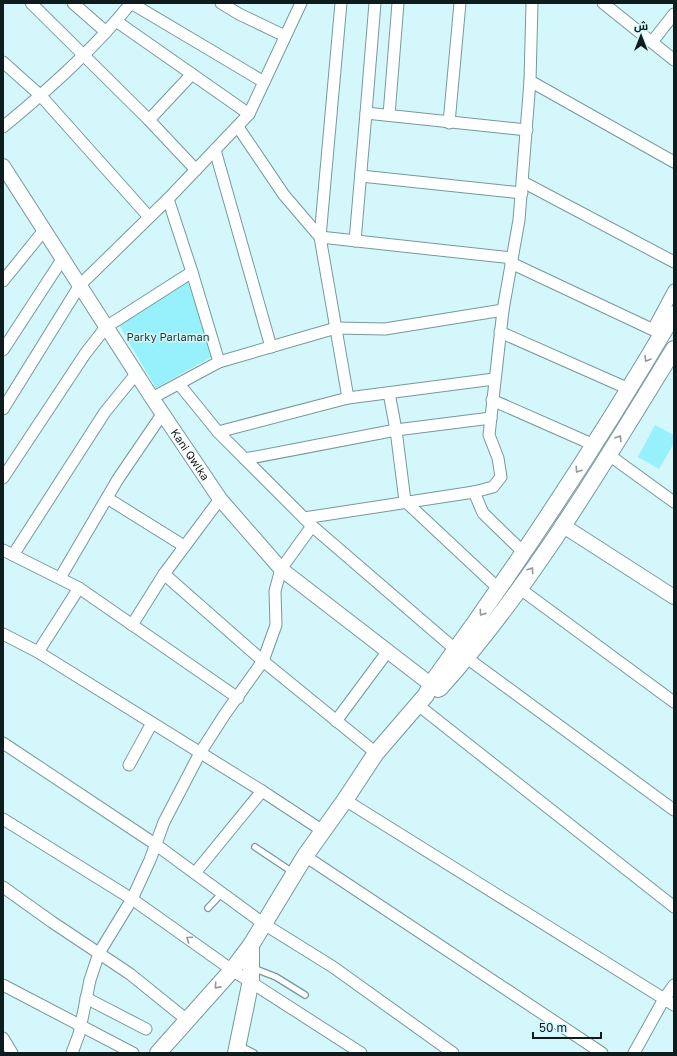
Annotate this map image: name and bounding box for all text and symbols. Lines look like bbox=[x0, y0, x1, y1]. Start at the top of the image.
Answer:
north arrow bbox=[621, 16, 661, 56]
text: ش bbox=[634, 19, 648, 33]
park label: Parky Parlaman bbox=[127, 330, 209, 343]
one-way arrow bbox=[644, 355, 651, 362]
street label: Kani Qwlka bbox=[169, 426, 212, 482]
one-way arrow bbox=[614, 435, 622, 442]
one-way arrow bbox=[575, 466, 583, 473]
one-way arrow bbox=[526, 567, 534, 574]
one-way arrow bbox=[480, 608, 487, 615]
one-way arrow bbox=[186, 937, 193, 944]
one-way arrow bbox=[215, 981, 222, 989]
scale bar bbox=[533, 1014, 601, 1040]
text: 50 m bbox=[539, 1020, 567, 1035]

